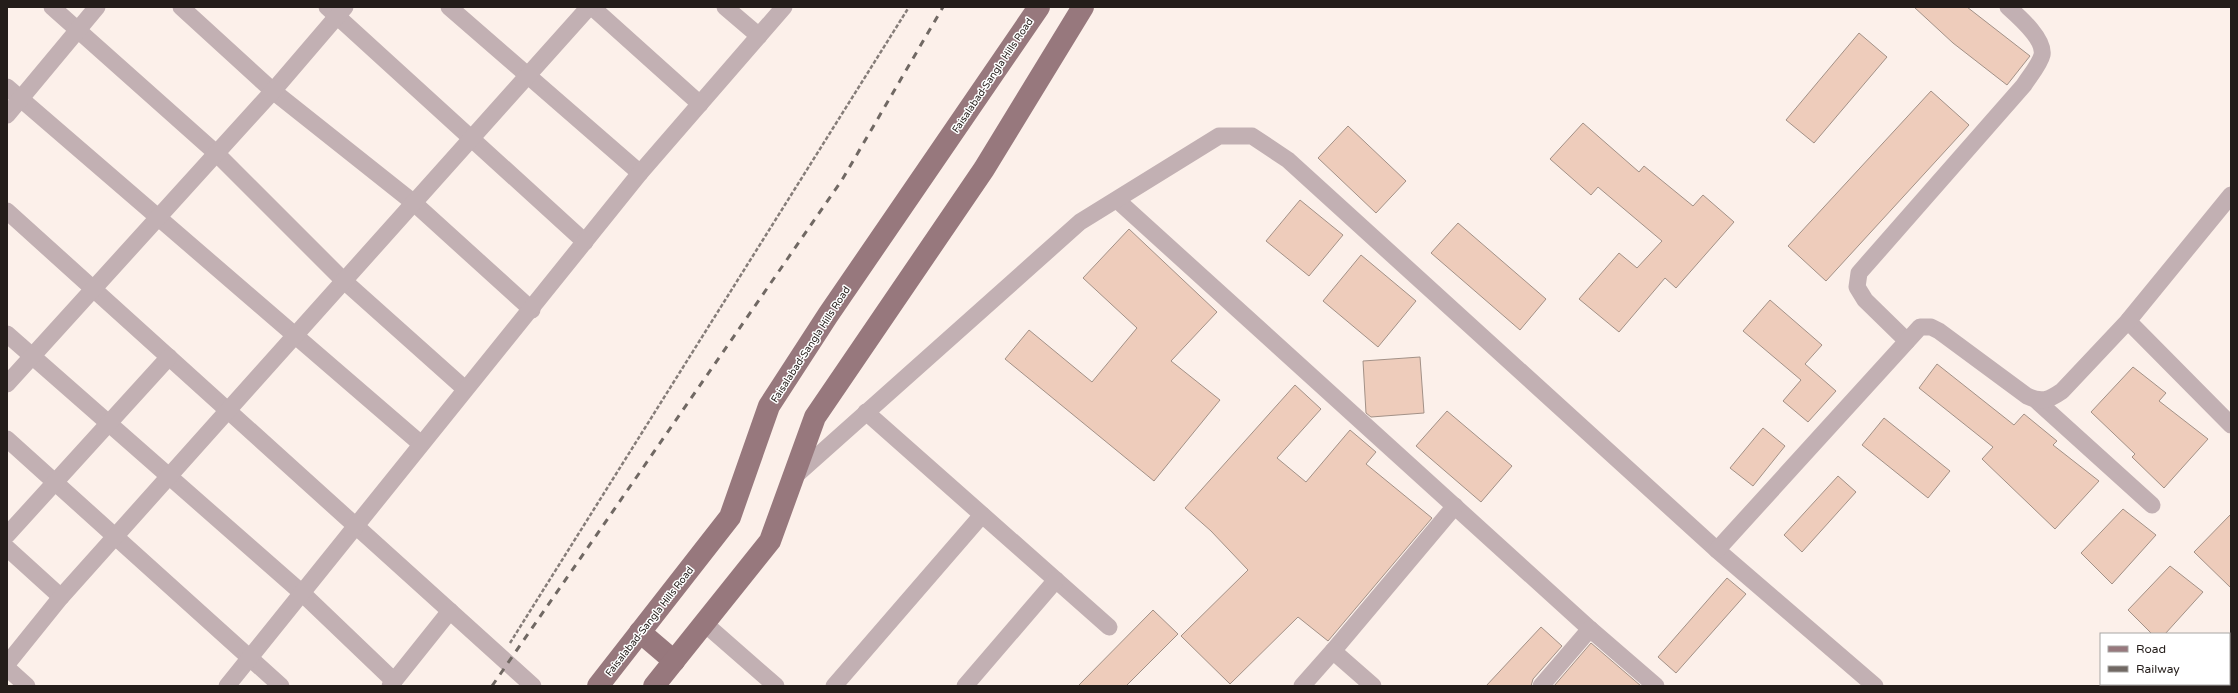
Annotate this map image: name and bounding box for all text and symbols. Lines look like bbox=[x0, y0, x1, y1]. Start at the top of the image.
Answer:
street label: Faisalabad-Sangla Hills Road bbox=[950, 16, 1036, 135]
street label: Faisalabad-Sangla Hills Road bbox=[769, 284, 853, 405]
street label: Faisalabad-Sangla Hills Road bbox=[603, 564, 696, 679]
legend bbox=[2100, 633, 2230, 685]
text: Road bbox=[2136, 642, 2166, 656]
text: Railway bbox=[2136, 662, 2180, 676]

